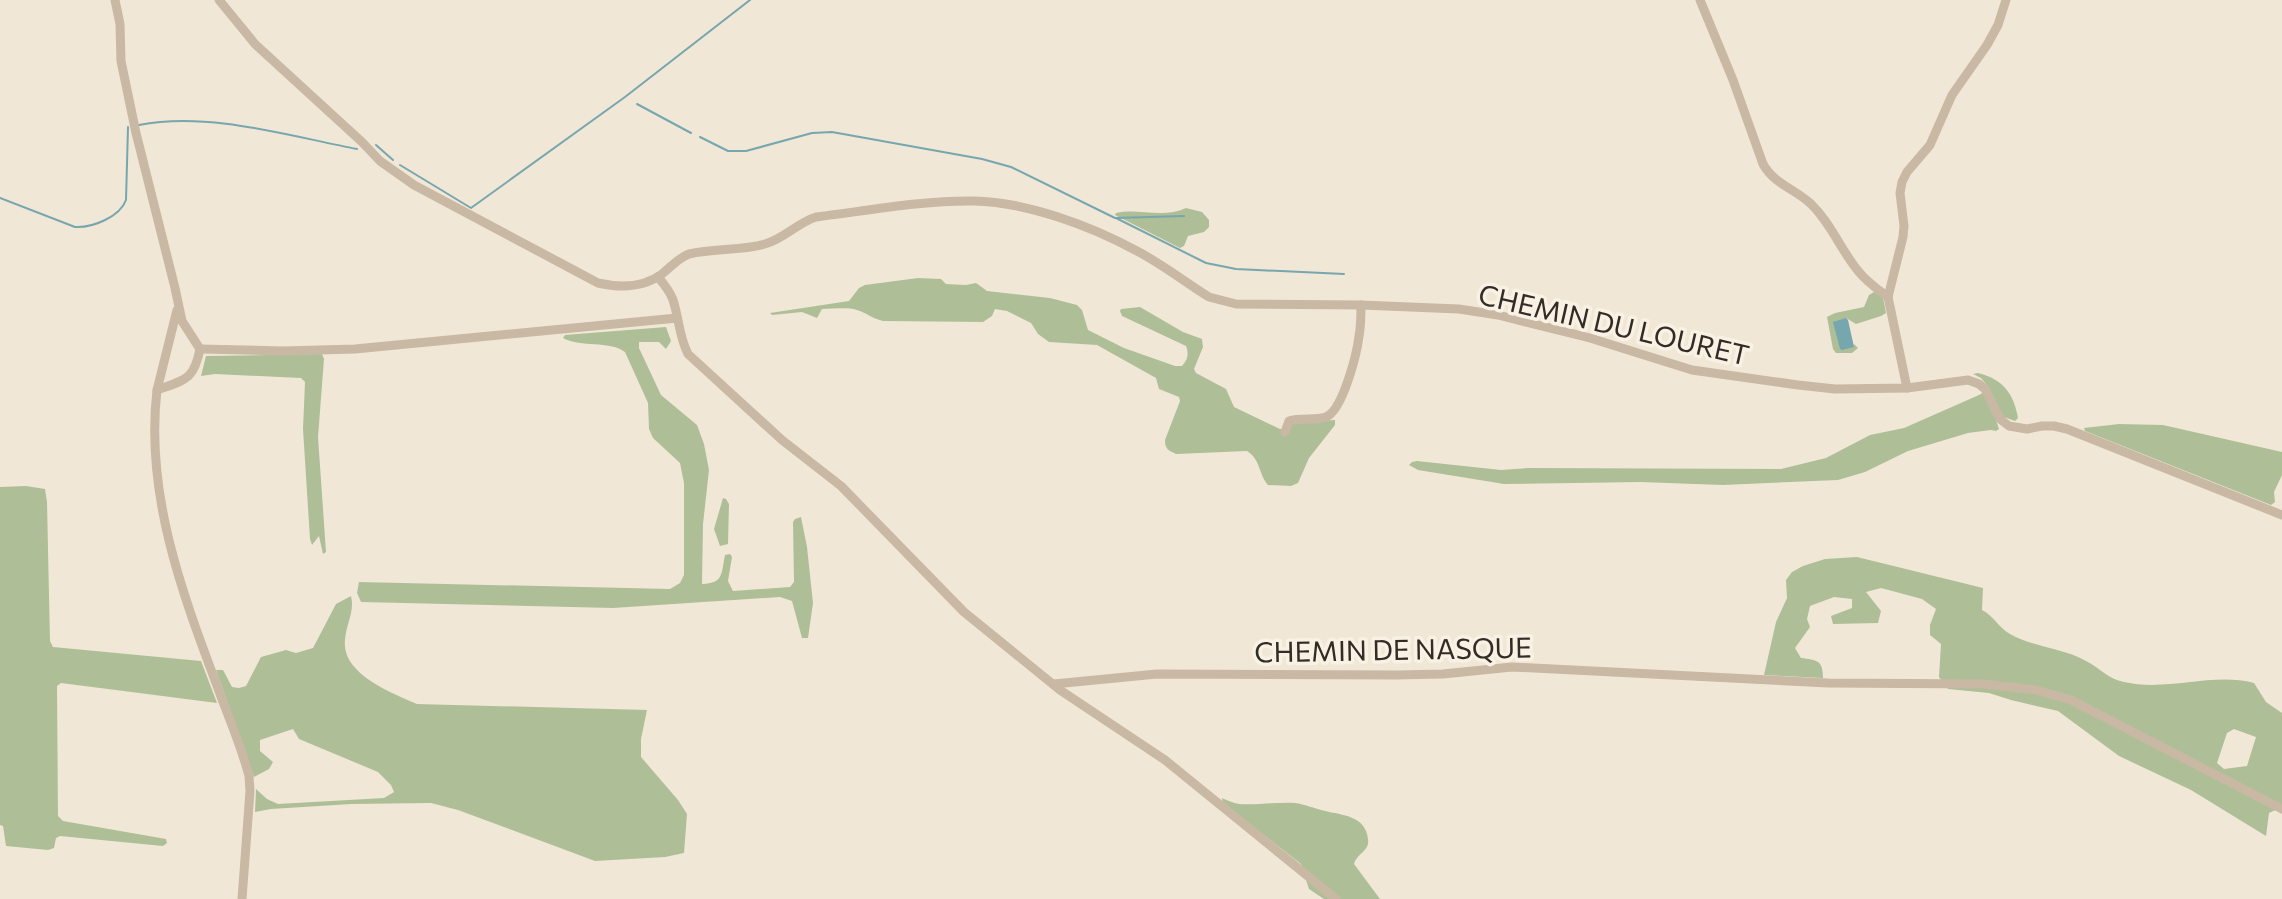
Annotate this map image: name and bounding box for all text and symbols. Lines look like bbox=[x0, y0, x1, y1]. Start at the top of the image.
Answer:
street label: CHEMIN DU LOURET bbox=[1475, 276, 1753, 372]
street label: CHEMIN DE NASQUE bbox=[1254, 630, 1532, 668]

